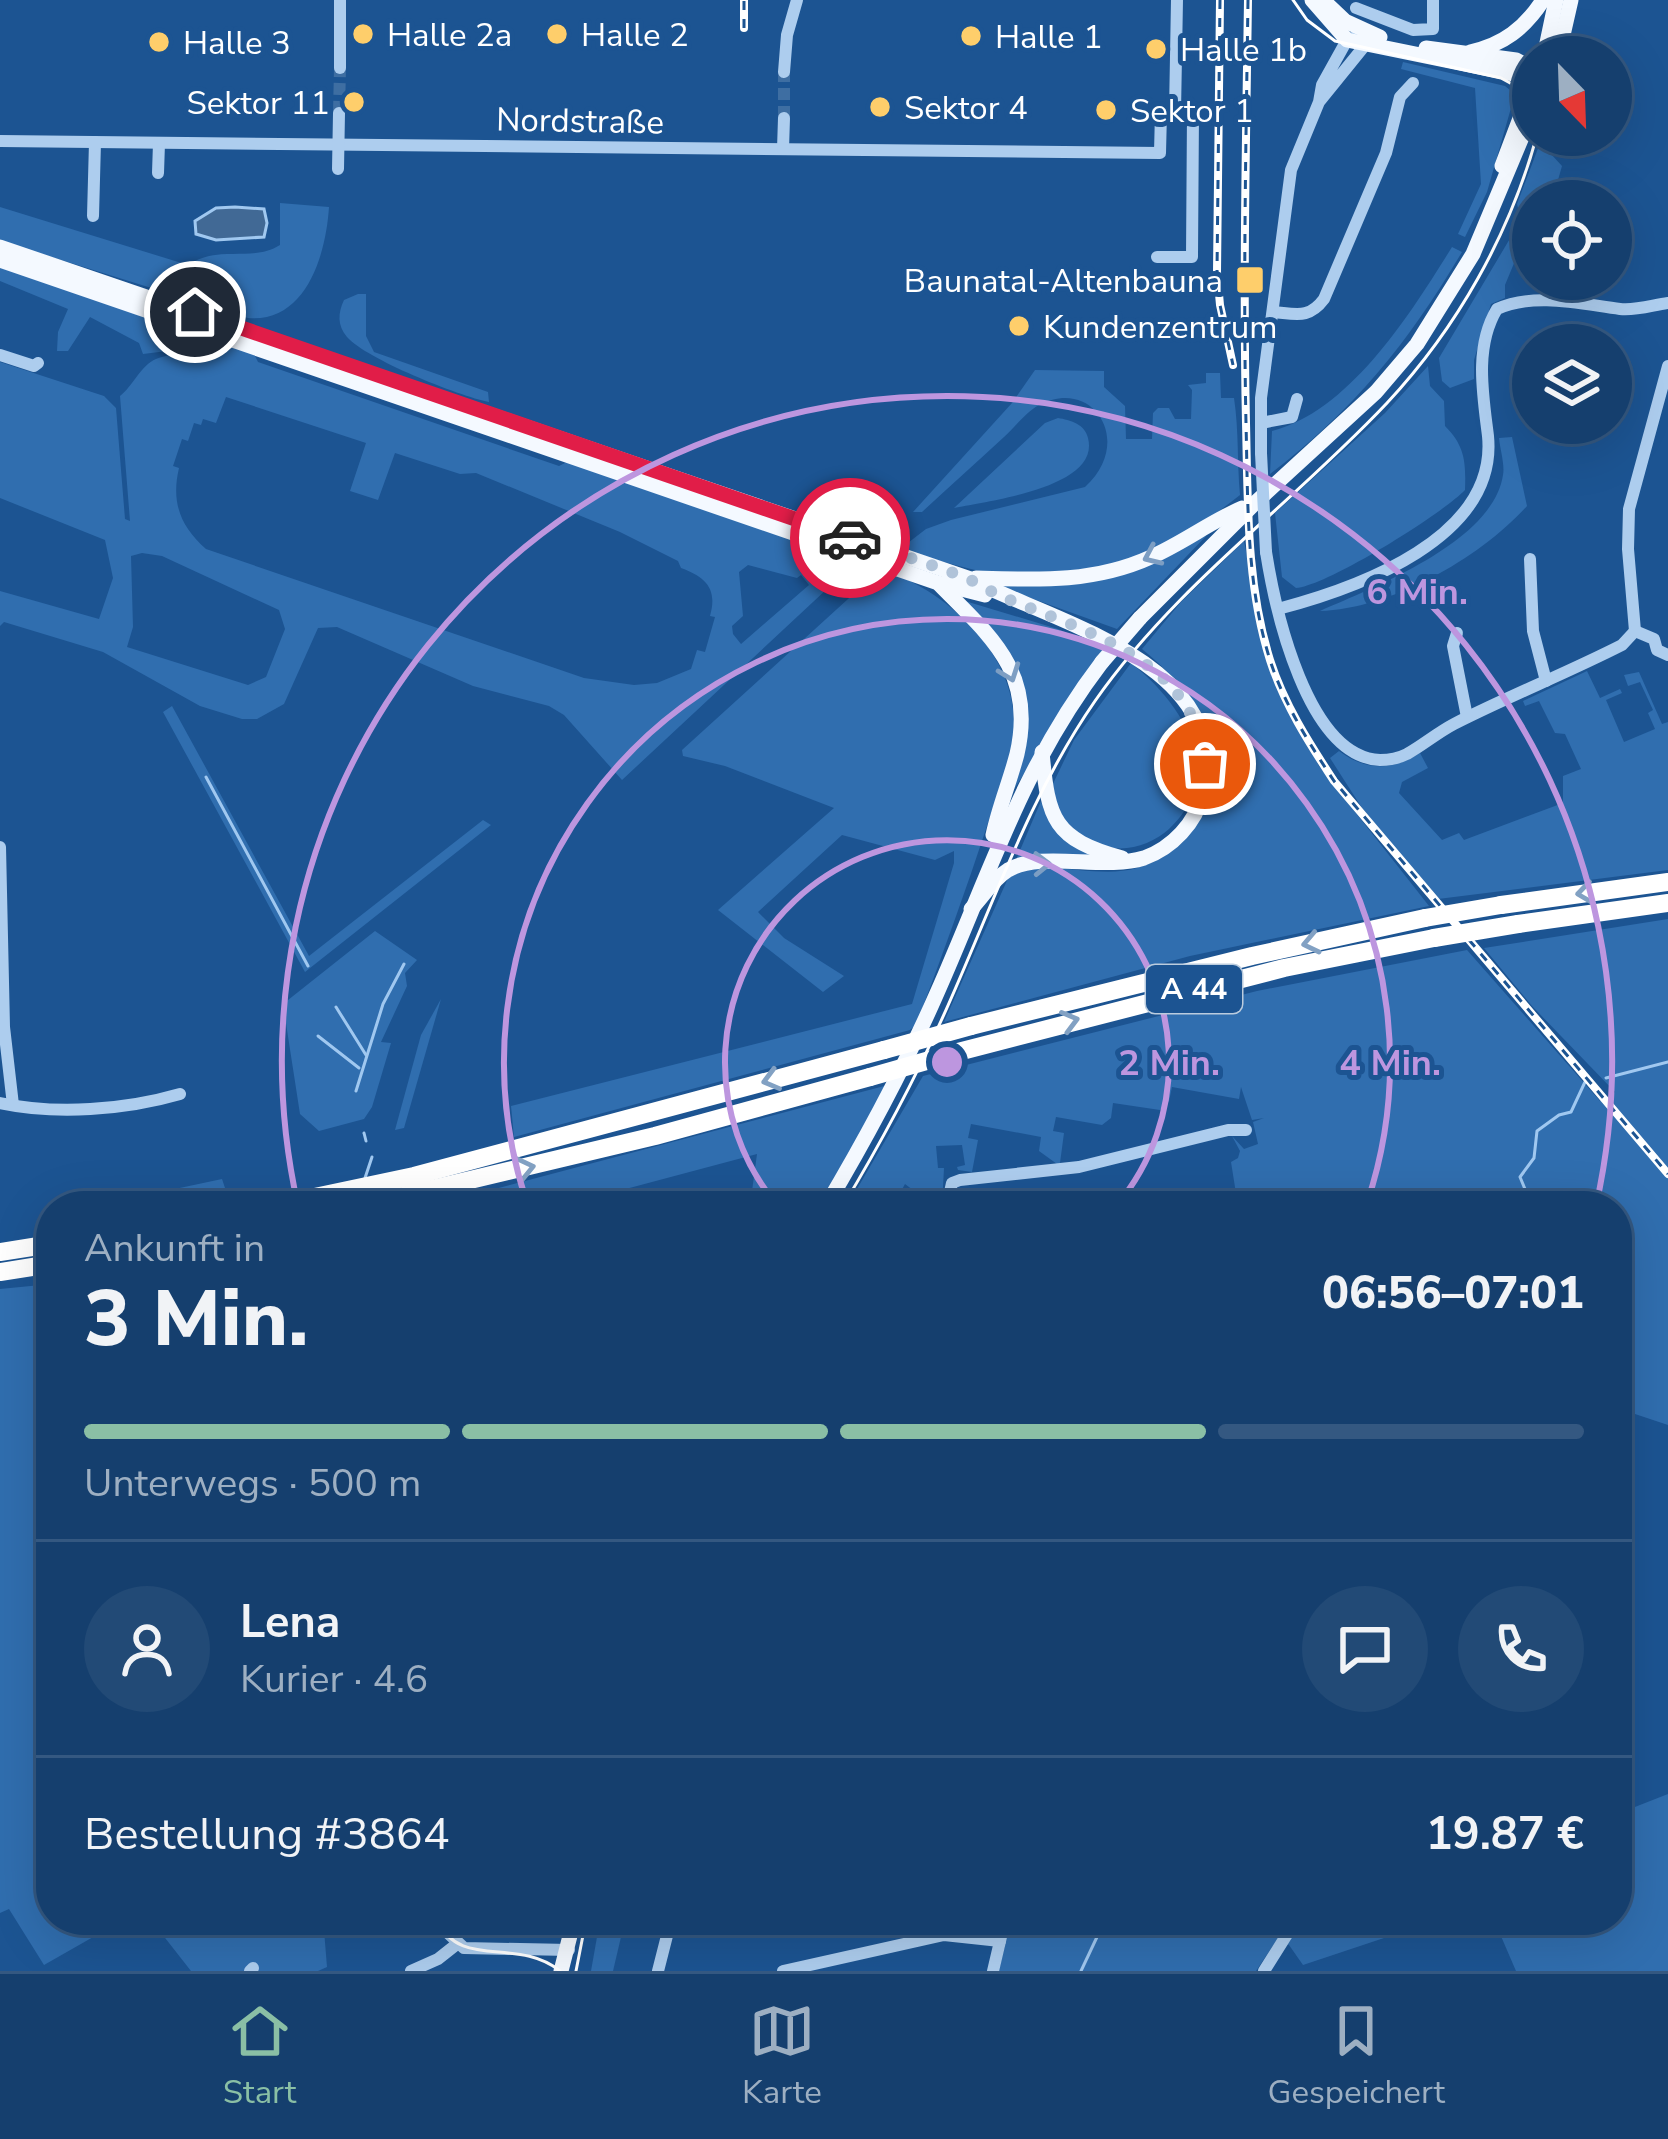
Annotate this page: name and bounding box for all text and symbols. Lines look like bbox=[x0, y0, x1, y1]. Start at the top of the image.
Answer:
place label: Halle 2a bbox=[387, 13, 512, 58]
place label: Halle 2 bbox=[581, 13, 689, 58]
place label: Halle 1 bbox=[995, 15, 1103, 60]
place label: Halle 3 bbox=[183, 21, 291, 66]
marker: Halle 2a bbox=[350, 21, 376, 47]
marker: Halle 2 bbox=[544, 21, 570, 47]
marker: Halle 1 bbox=[958, 23, 984, 49]
place label: Halle 1b bbox=[1180, 28, 1307, 73]
marker: Halle 3 bbox=[146, 29, 172, 55]
marker: Halle 1b bbox=[1143, 36, 1169, 62]
north arrow bbox=[1512, 36, 1632, 156]
map controls bbox=[1512, 36, 1632, 444]
place label: Sektor 11 bbox=[186, 81, 330, 126]
place label: Sektor 4 bbox=[904, 86, 1028, 131]
marker: Sektor 11 bbox=[341, 89, 367, 115]
place label: Sektor 1 bbox=[1130, 89, 1254, 134]
marker: Sektor 4 bbox=[867, 94, 893, 120]
marker: Sektor 1 bbox=[1093, 97, 1119, 123]
street label: Nordstraße bbox=[496, 98, 664, 145]
button: locate bbox=[1512, 180, 1632, 300]
place label: Baunatal-Altenbauna bbox=[904, 259, 1223, 304]
pin bbox=[144, 261, 246, 363]
marker: Baunatal-Altenbauna bbox=[1234, 264, 1266, 296]
icon: home bbox=[162, 279, 228, 345]
place label: Kundenzentrum bbox=[1043, 305, 1277, 350]
marker: Kundenzentrum bbox=[1006, 313, 1032, 339]
button: layers bbox=[1512, 324, 1632, 444]
courier bbox=[790, 478, 910, 598]
icon: car bbox=[817, 505, 883, 571]
one-way arrow bbox=[1143, 542, 1164, 566]
text: 6 Min. bbox=[1366, 568, 1468, 617]
one-way arrow bbox=[996, 661, 1020, 682]
pin bbox=[1154, 713, 1256, 815]
icon: bag bbox=[1172, 731, 1238, 797]
one-way arrow bbox=[1033, 852, 1052, 878]
one-way arrow bbox=[1575, 879, 1594, 905]
one-way arrow bbox=[1301, 930, 1321, 955]
road number: A 44 bbox=[1146, 965, 1242, 1013]
one-way arrow bbox=[1060, 1010, 1080, 1035]
text: 2 Min. bbox=[1118, 1039, 1220, 1088]
text: 4 Min. bbox=[1339, 1039, 1441, 1088]
centre of rings bbox=[926, 1041, 968, 1083]
one-way arrow bbox=[761, 1066, 782, 1091]
one-way arrow bbox=[516, 1157, 536, 1182]
text: Ankunft in bbox=[84, 1222, 265, 1275]
text: 06:56–07:01 bbox=[1322, 1263, 1584, 1324]
text: 3 Min. bbox=[84, 1266, 308, 1373]
text: Unterwegs · 500 m bbox=[84, 1457, 421, 1510]
button: person bbox=[84, 1586, 210, 1712]
button: chat bbox=[1302, 1586, 1428, 1712]
button: phone bbox=[1458, 1586, 1584, 1712]
text: Lena bbox=[240, 1592, 340, 1653]
text: Kurier · 4.6 bbox=[240, 1653, 428, 1706]
text: Bestellung #3864 bbox=[84, 1804, 450, 1865]
text: 19.87 € bbox=[1426, 1804, 1584, 1865]
tab: Start bbox=[223, 1998, 296, 2115]
tab: Karte bbox=[742, 1998, 822, 2115]
tab: Gespeichert bbox=[1267, 1998, 1445, 2115]

